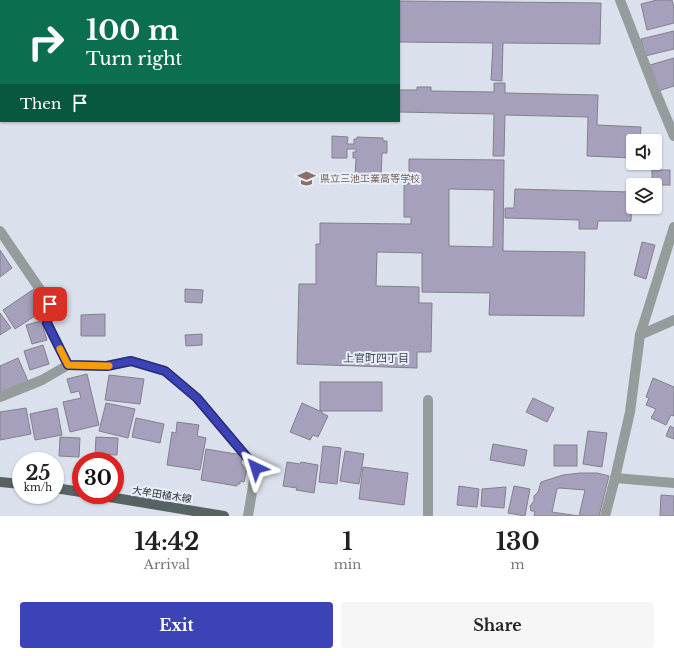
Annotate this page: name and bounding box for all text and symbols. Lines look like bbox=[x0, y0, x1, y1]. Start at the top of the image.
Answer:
text: 100 m bbox=[86, 13, 179, 48]
icon: right bbox=[20, 16, 72, 68]
text: Turn right bbox=[86, 48, 182, 70]
icon: arrive bbox=[69, 92, 91, 114]
text: Then bbox=[20, 94, 61, 113]
map controls bbox=[626, 134, 662, 214]
button: sound bbox=[626, 134, 662, 170]
school or university icon: 県立三池工業高等学校 bbox=[297, 168, 317, 188]
place label: 県立三池工業高等学校 bbox=[320, 172, 420, 185]
button: layers bbox=[626, 178, 662, 214]
pin bbox=[33, 287, 67, 321]
icon: arrive bbox=[39, 293, 61, 315]
district label: 上官町四丁目 bbox=[343, 351, 409, 365]
position arrow bbox=[235, 447, 277, 489]
speed limit sign: 30 bbox=[72, 452, 124, 504]
text: 25 bbox=[26, 461, 50, 485]
text: km/h bbox=[24, 481, 52, 494]
street label: 大牟田植木線 bbox=[131, 483, 193, 506]
text: 14:42 bbox=[135, 527, 199, 556]
text: 1 bbox=[342, 527, 353, 556]
text: 130 bbox=[496, 527, 540, 556]
text: Arrival bbox=[144, 556, 190, 573]
text: min bbox=[334, 556, 361, 573]
text: m bbox=[511, 556, 525, 573]
button: Exit bbox=[20, 602, 333, 648]
button: Share bbox=[341, 602, 654, 648]

